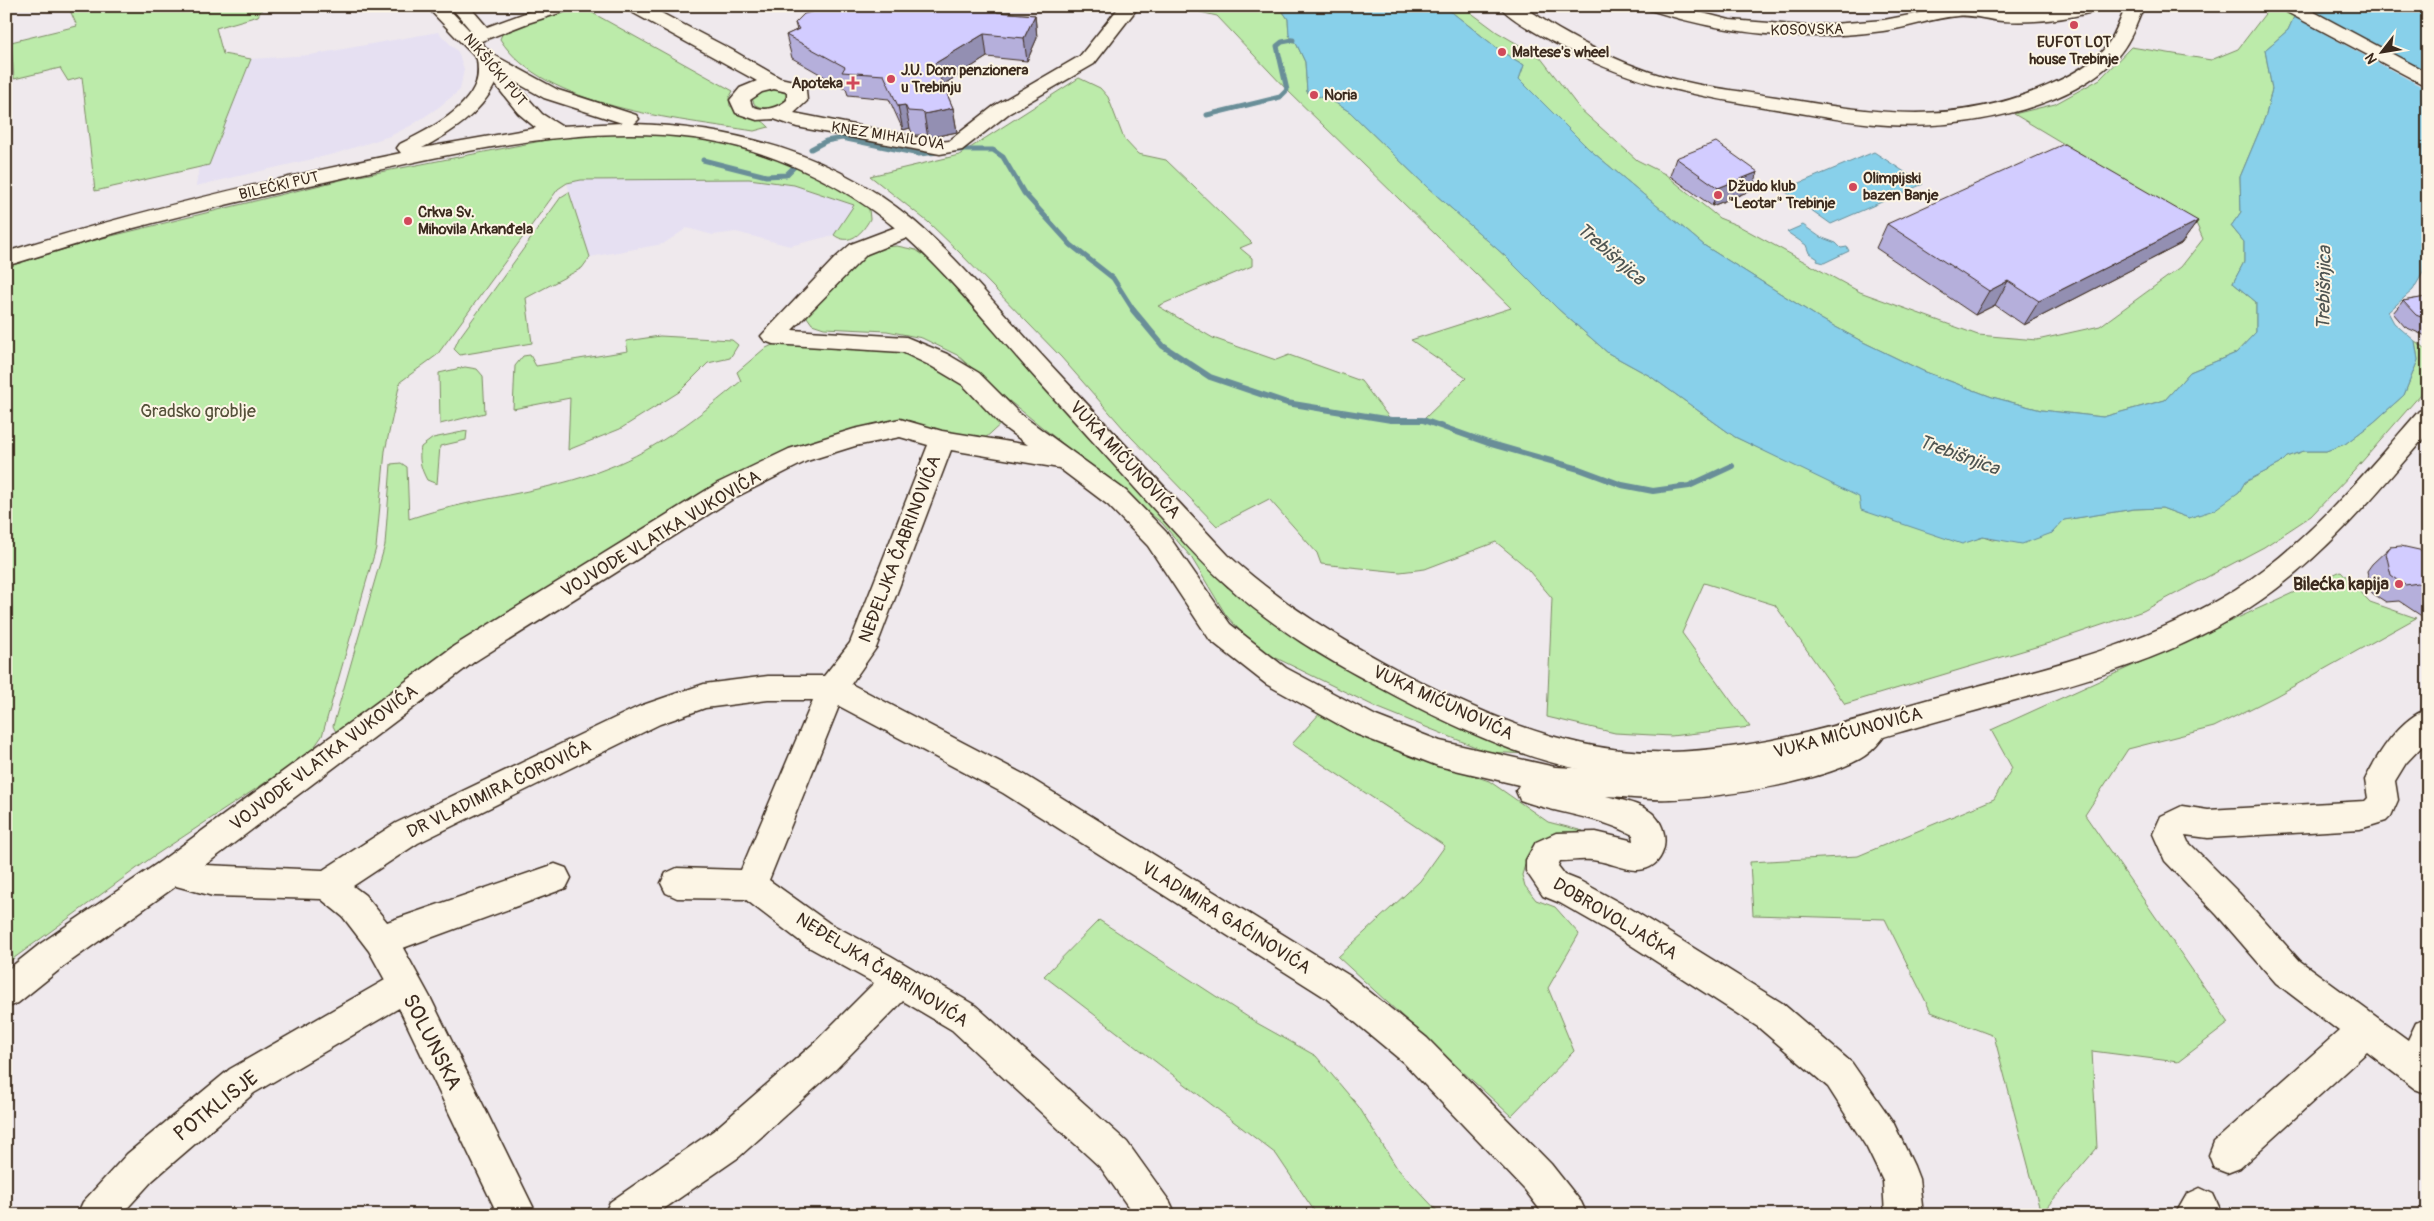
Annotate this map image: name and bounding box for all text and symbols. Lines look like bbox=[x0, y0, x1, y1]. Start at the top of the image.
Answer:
marker: EUFOT LOT house Trebinje bbox=[2068, 19, 2080, 31]
street label: KOSOVSKA bbox=[1770, 20, 1844, 40]
north arrow bbox=[2356, 28, 2406, 78]
street label: NIKŠIĆKI PUT bbox=[459, 30, 531, 110]
place label: EUFOT LOT house Trebinje bbox=[2029, 33, 2119, 69]
place label: Maltese's wheel bbox=[1512, 43, 1609, 62]
marker: Maltese's wheel bbox=[1496, 46, 1508, 58]
text: N bbox=[2362, 50, 2381, 67]
place label: J.U. Dom penzionera u Trebinju bbox=[901, 61, 1029, 97]
marker: J.U. Dom penzionera u Trebinju bbox=[885, 73, 897, 85]
place label: Apoteka bbox=[791, 74, 843, 93]
marker: Apoteka bbox=[847, 77, 859, 89]
place label: Noria bbox=[1324, 86, 1357, 105]
marker: Noria bbox=[1308, 89, 1320, 101]
street label: KNEZ MIHAILOVA bbox=[830, 118, 946, 154]
street label: BILEĆKI PUT bbox=[237, 168, 321, 204]
place label: Olimpijski bazen Banje bbox=[1863, 169, 1939, 205]
place label: Džudo klub "Leotar" Trebinje bbox=[1728, 177, 1836, 213]
marker: Olimpijski bazen Banje bbox=[1847, 181, 1859, 193]
marker: Džudo klub "Leotar" Trebinje bbox=[1712, 189, 1724, 201]
place label: Crkva Sv. Mihovila Arkanđela bbox=[418, 203, 533, 239]
marker: Crkva Sv. Mihovila Arkanđela bbox=[402, 215, 414, 227]
water label: Trebišnjica bbox=[1571, 217, 1651, 291]
water label: Trebišnjica bbox=[2311, 245, 2337, 330]
street label: VUKA MIĆUNOVIĆA bbox=[1064, 396, 1186, 524]
park label: Gradsko groblje bbox=[140, 400, 256, 423]
water label: Trebišnjica bbox=[1915, 429, 2004, 481]
street label: NEĐELJKA ČABRINOVIĆA bbox=[854, 452, 946, 646]
street label: VOJVODE VLATKA VUKOVIĆA bbox=[557, 465, 765, 603]
place label: Bilećka kapija bbox=[2293, 573, 2390, 596]
marker: Bilećka kapija bbox=[2393, 578, 2405, 590]
street label: VUKA MIĆUNOVIĆA bbox=[1369, 660, 1517, 746]
street label: VOJVODE VLATKA VUKOVIĆA bbox=[226, 680, 423, 836]
street label: VUKA MIĆUNOVIĆA bbox=[1771, 702, 1925, 764]
street label: DR VLADIMIRA ĆOROVIĆA bbox=[403, 734, 595, 844]
street label: VLADIMIRA GAĆINOVIĆA bbox=[1137, 856, 1315, 980]
street label: DOBROVOLJAČKA bbox=[1549, 873, 1682, 965]
street label: NEĐELJKA ČABRINOVIĆA bbox=[792, 908, 973, 1033]
street label: SOLUNSKA bbox=[396, 990, 468, 1094]
street label: POTKLISJE bbox=[168, 1064, 264, 1147]

